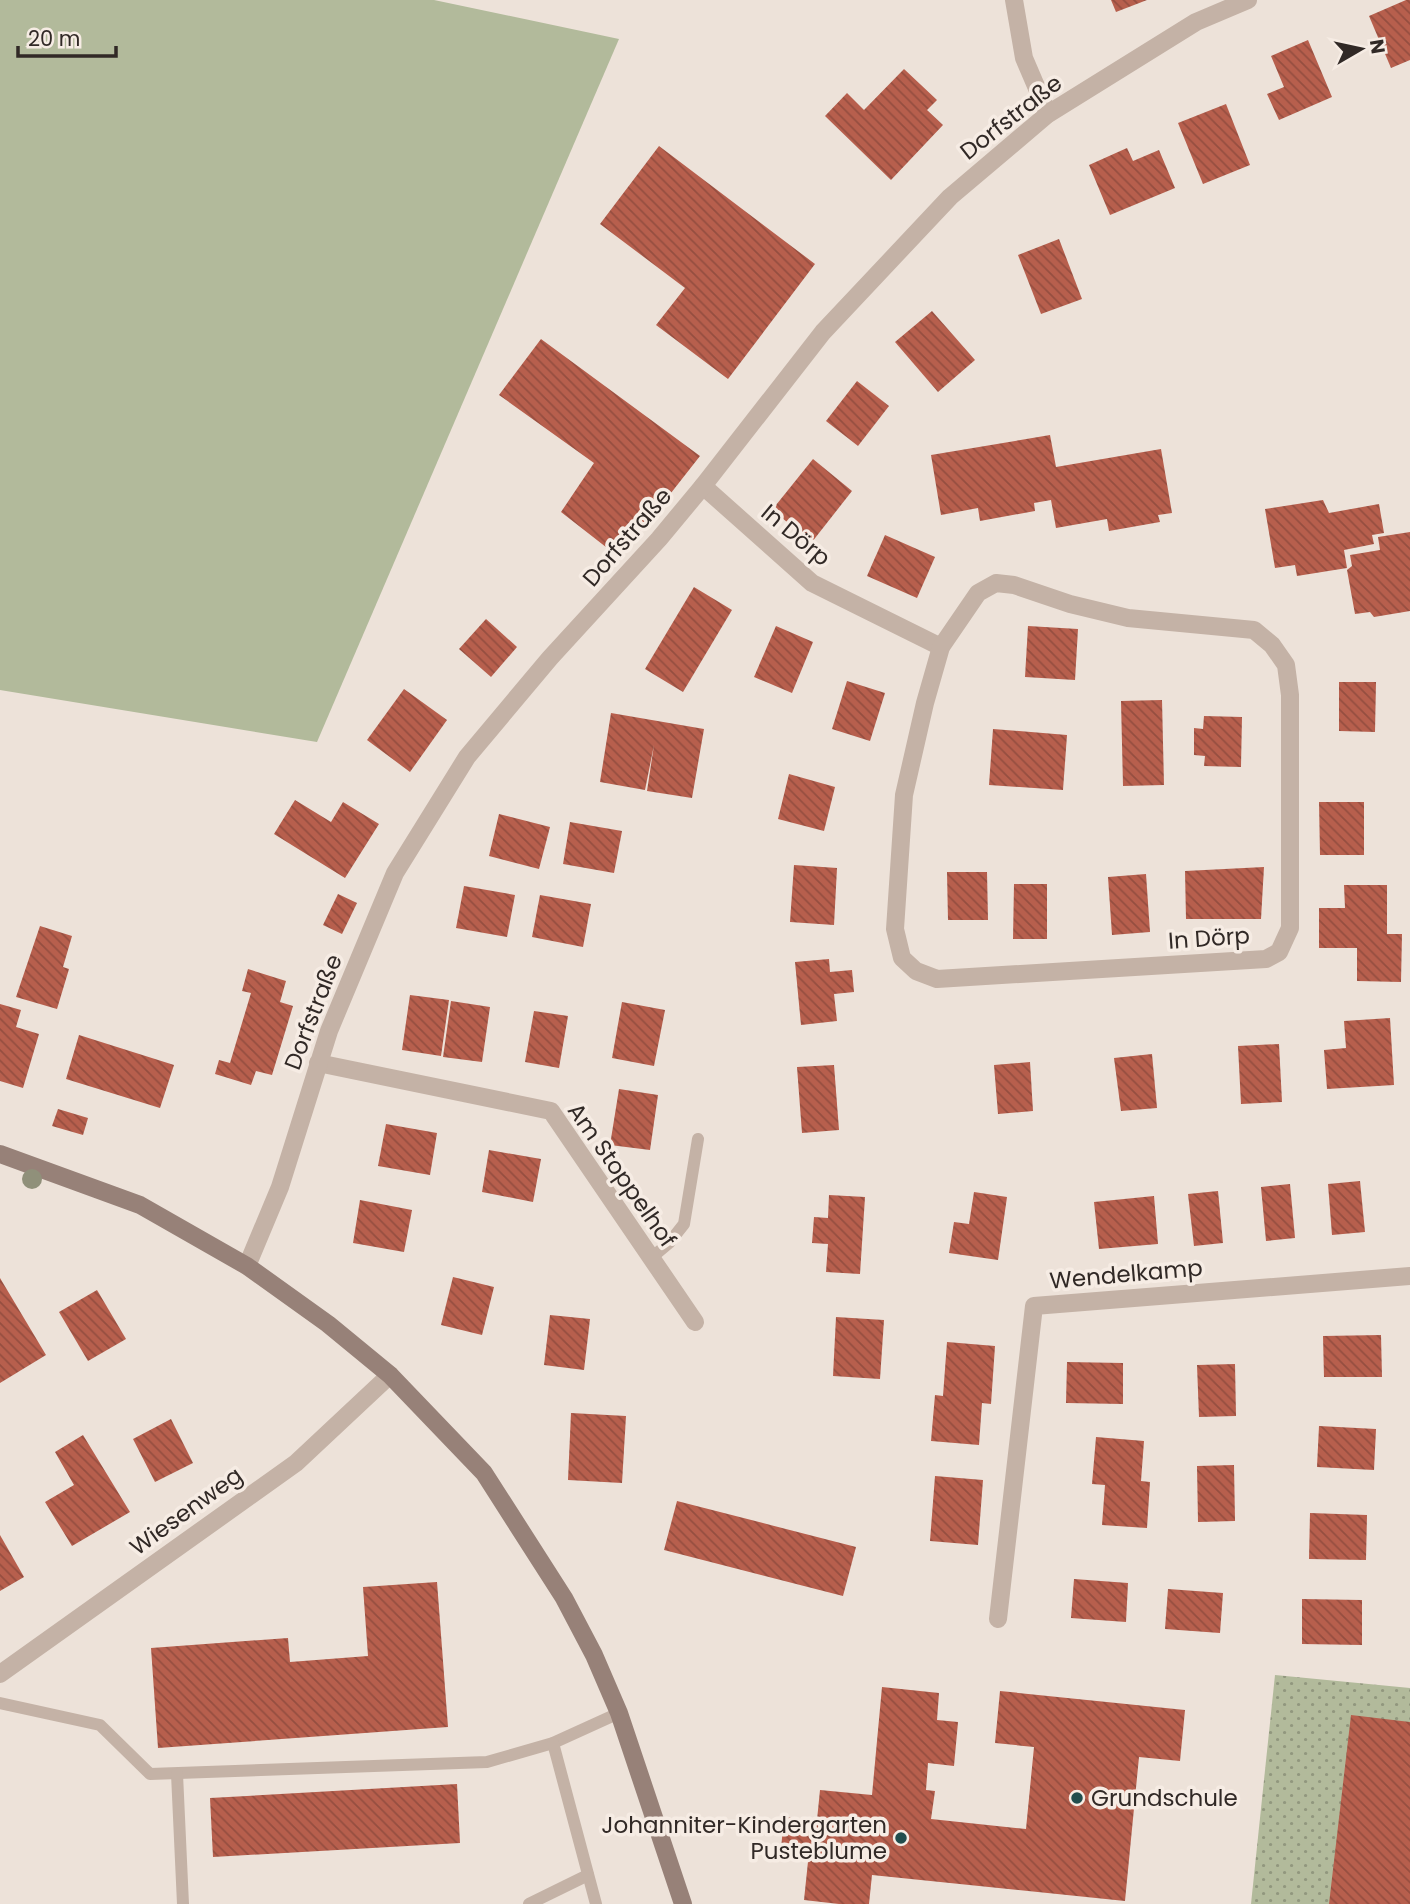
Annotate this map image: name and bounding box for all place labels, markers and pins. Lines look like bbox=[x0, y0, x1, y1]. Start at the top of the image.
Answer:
place label: Grundschule bbox=[1091, 1782, 1238, 1814]
marker: Grundschule bbox=[1069, 1790, 1085, 1806]
place label: Johanniter-Kindergarten Pusteblume bbox=[601, 1809, 887, 1867]
marker: Johanniter-Kindergarten Pusteblume bbox=[893, 1830, 909, 1846]

